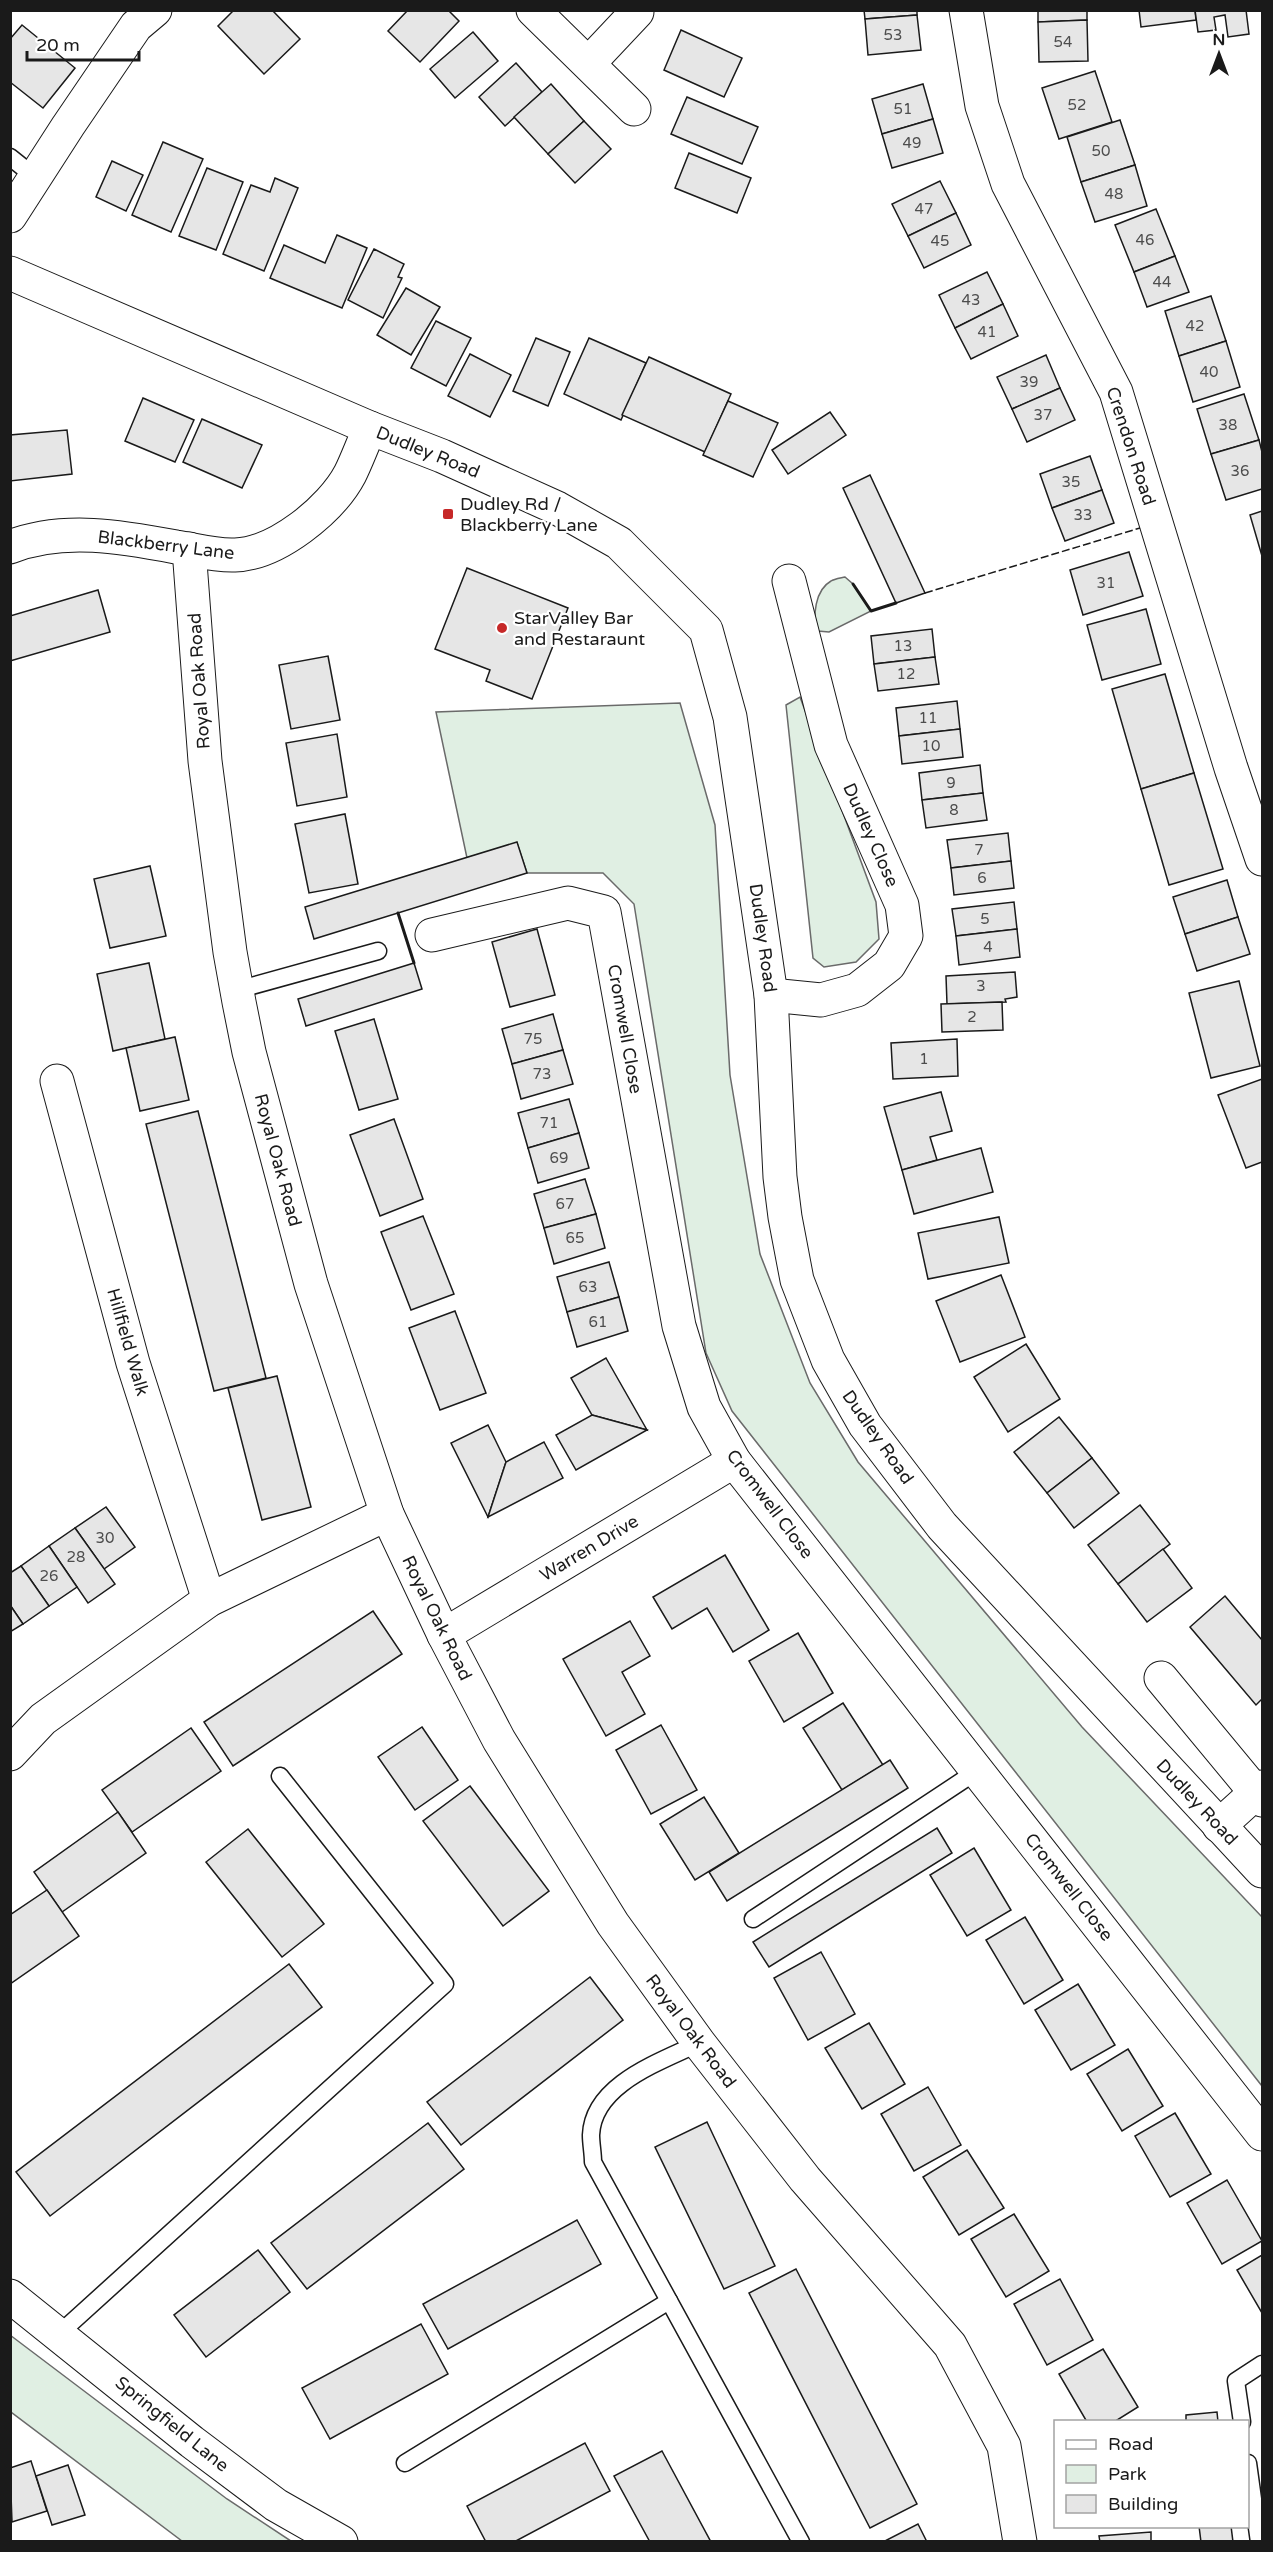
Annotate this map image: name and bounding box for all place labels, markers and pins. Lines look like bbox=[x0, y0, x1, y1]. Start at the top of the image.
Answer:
place label: Dudley Rd / Blackberry Lane bbox=[460, 493, 598, 536]
marker: Dudley Rd / Blackberry Lane bbox=[441, 507, 455, 521]
place label: StarValley Bar and Restaraunt bbox=[514, 607, 645, 650]
marker: StarValley Bar and Restaraunt bbox=[495, 621, 509, 635]

